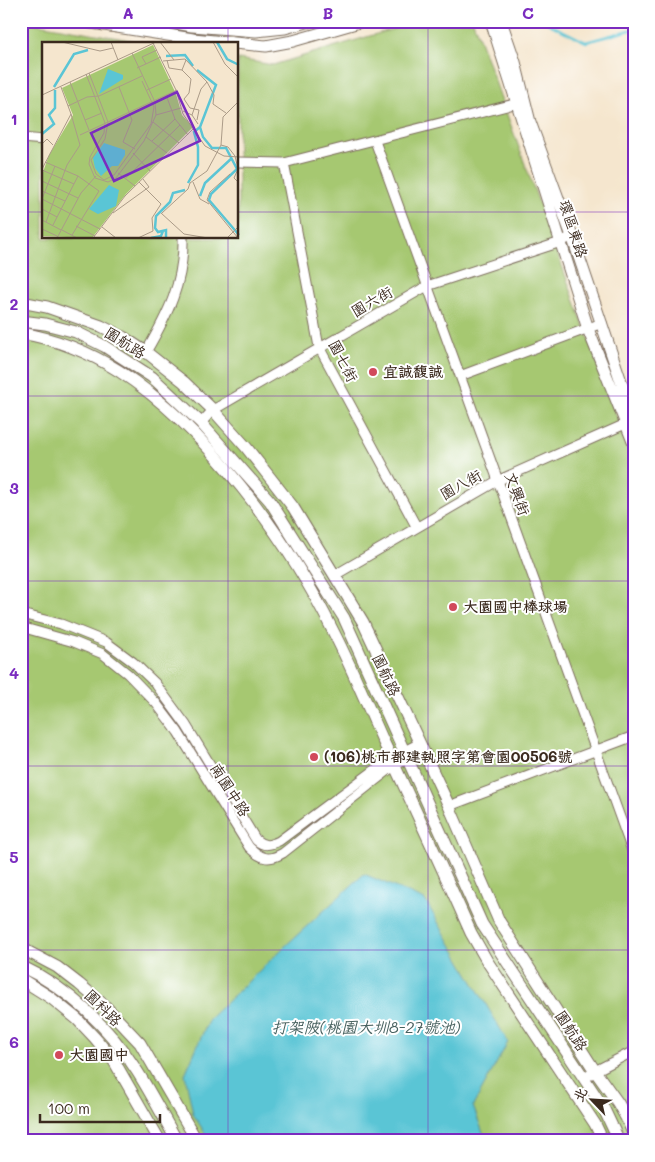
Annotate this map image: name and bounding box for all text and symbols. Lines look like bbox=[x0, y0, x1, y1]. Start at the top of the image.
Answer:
text: A bbox=[122, 2, 134, 23]
text: B bbox=[323, 2, 333, 23]
text: C bbox=[522, 2, 534, 23]
inset map bbox=[42, 42, 239, 239]
text: 1 bbox=[10, 108, 18, 129]
street label: 環區東路 bbox=[555, 197, 593, 260]
street label: 園六街 bbox=[347, 281, 396, 321]
text: 2 bbox=[10, 293, 19, 314]
street label: 園航路 bbox=[101, 322, 150, 363]
street label: 園七街 bbox=[325, 336, 363, 385]
place label: 宜誠馥誠 bbox=[383, 361, 443, 381]
marker: 宜誠馥誠 bbox=[367, 366, 379, 378]
street label: 園八街 bbox=[436, 464, 485, 504]
street label: 文興街 bbox=[501, 469, 535, 518]
text: 3 bbox=[9, 477, 19, 498]
place label: 大園國中棒球場 bbox=[463, 596, 568, 616]
marker: 大園國中棒球場 bbox=[447, 601, 459, 613]
street label: 園航路 bbox=[368, 650, 405, 699]
text: 4 bbox=[9, 662, 19, 683]
place label: (106)桃市都建執照字第會園00506號 bbox=[324, 746, 572, 766]
marker: (106)桃市都建執照字第會園00506號 bbox=[308, 751, 320, 763]
street label: 南園中路 bbox=[206, 759, 255, 820]
text: 5 bbox=[9, 846, 19, 867]
street label: 園科路 bbox=[81, 984, 127, 1030]
street label: 園航路 bbox=[551, 1006, 592, 1055]
water label: 打架陂(桃園大圳8-27號池) bbox=[271, 1016, 461, 1037]
text: 6 bbox=[9, 1031, 19, 1052]
place label: 大園國中 bbox=[69, 1044, 129, 1064]
marker: 大園國中 bbox=[53, 1049, 65, 1061]
north arrow bbox=[568, 1074, 618, 1124]
text: 北 bbox=[568, 1084, 591, 1105]
scale bar bbox=[40, 1092, 160, 1124]
text: 100 m bbox=[48, 1098, 90, 1118]

